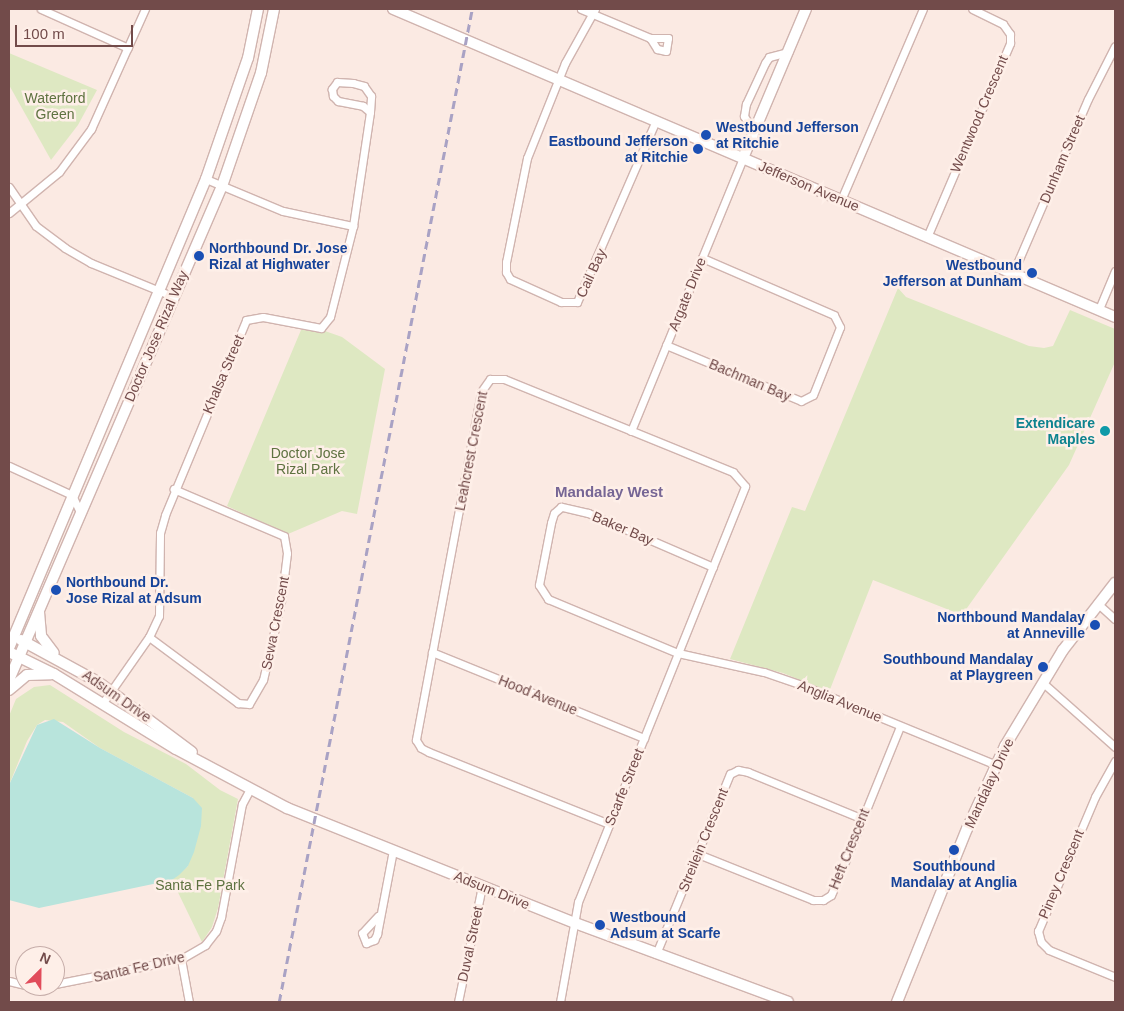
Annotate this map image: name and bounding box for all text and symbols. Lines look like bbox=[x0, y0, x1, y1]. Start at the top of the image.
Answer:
scale bar bbox=[18, 15, 135, 47]
text: 100 m bbox=[23, 25, 65, 42]
street label: Wentwood Crescent bbox=[947, 53, 1011, 175]
park label: Waterford Green bbox=[25, 90, 85, 122]
street label: Dunham Street bbox=[1036, 112, 1088, 206]
place label: Westbound Jefferson at Ritchie bbox=[716, 119, 859, 152]
marker: Westbound Jefferson at Ritchie bbox=[700, 129, 712, 141]
place label: Eastbound Jefferson at Ritchie bbox=[549, 133, 688, 166]
marker: Eastbound Jefferson at Ritchie bbox=[692, 143, 704, 155]
street label: Jefferson Avenue bbox=[756, 157, 862, 215]
place label: Northbound Dr. Jose Rizal at Highwater bbox=[209, 240, 347, 272]
street label: Cail Bay bbox=[572, 246, 610, 300]
marker: Northbound Dr. Jose Rizal at Highwater bbox=[193, 250, 205, 262]
street label: Argate Drive bbox=[665, 255, 709, 333]
place label: Westbound Jefferson at Dunham bbox=[883, 257, 1022, 290]
marker: Westbound Jefferson at Dunham bbox=[1026, 267, 1038, 279]
street label: Doctor Jose Rizal Way bbox=[121, 268, 191, 404]
street label: Khalsa Street bbox=[199, 332, 247, 416]
street label: Bachman Bay bbox=[707, 355, 793, 405]
street label: Leahcrest Crescent bbox=[451, 390, 491, 512]
place label: Extendicare Maples bbox=[1016, 415, 1095, 448]
marker: Extendicare Maples bbox=[1099, 425, 1111, 437]
park label: Doctor Jose Rizal Park bbox=[271, 445, 345, 478]
district label: Mandalay West bbox=[555, 483, 663, 501]
street label: Baker Bay bbox=[590, 508, 656, 548]
place label: Northbound Dr. Jose Rizal at Adsum bbox=[66, 574, 202, 606]
street label: Sewa Crescent bbox=[258, 575, 292, 671]
marker: Northbound Dr. Jose Rizal at Adsum bbox=[50, 584, 62, 596]
place label: Northbound Mandalay at Anneville bbox=[937, 609, 1085, 642]
marker: Northbound Mandalay at Anneville bbox=[1089, 619, 1101, 631]
place label: Southbound Mandalay at Playgreen bbox=[883, 651, 1033, 684]
marker: Southbound Mandalay at Playgreen bbox=[1037, 661, 1049, 673]
street label: Adsum Drive bbox=[79, 666, 155, 726]
street label: Hood Avenue bbox=[496, 671, 580, 719]
street label: Anglia Avenue bbox=[795, 676, 885, 726]
street label: Mandalay Drive bbox=[961, 735, 1017, 831]
street label: Scarfe Street bbox=[601, 746, 647, 828]
street label: Streilein Crescent bbox=[675, 786, 731, 894]
street label: Heft Crescent bbox=[825, 806, 873, 892]
street label: Piney Crescent bbox=[1035, 827, 1087, 921]
marker: Southbound Mandalay at Anglia bbox=[948, 844, 960, 856]
place label: Southbound Mandalay at Anglia bbox=[891, 858, 1017, 890]
street label: Adsum Drive bbox=[452, 867, 532, 913]
park label: Santa Fe Park bbox=[155, 877, 245, 893]
street label: Duval Street bbox=[454, 905, 486, 983]
place label: Westbound Adsum at Scarfe bbox=[610, 909, 720, 942]
marker: Westbound Adsum at Scarfe bbox=[594, 919, 606, 931]
north arrow bbox=[15, 946, 65, 996]
street label: Santa Fe Drive bbox=[92, 948, 186, 986]
text: N bbox=[38, 949, 53, 967]

